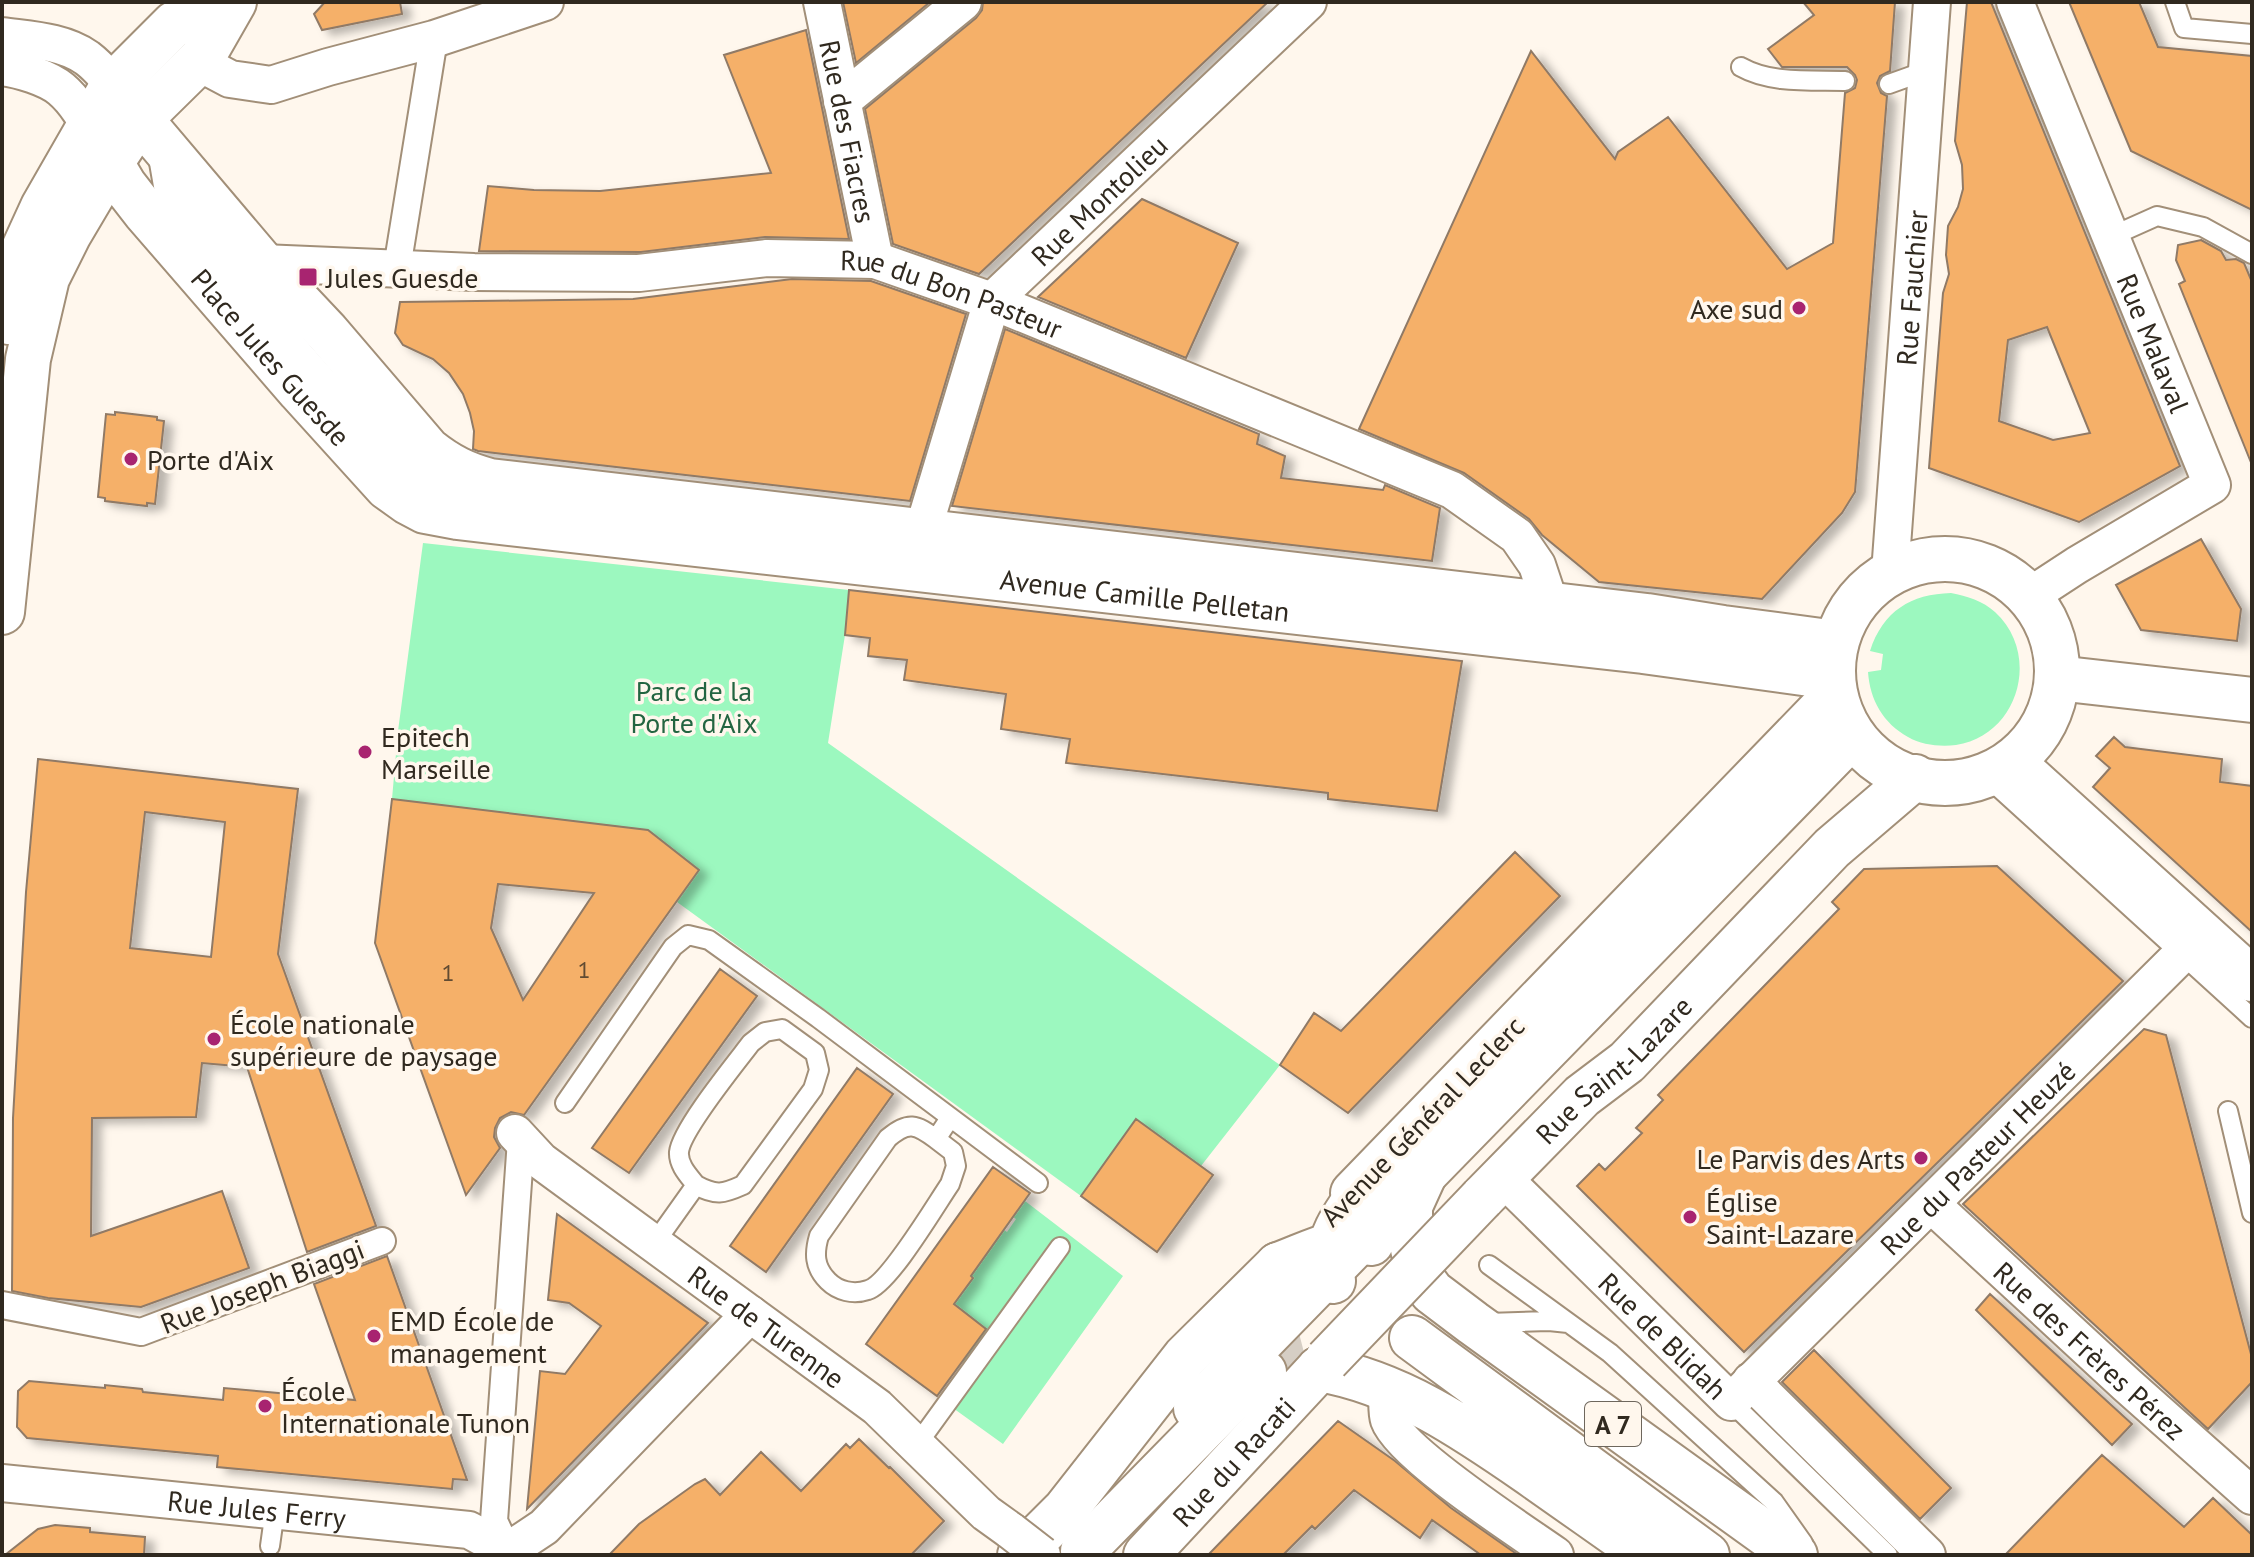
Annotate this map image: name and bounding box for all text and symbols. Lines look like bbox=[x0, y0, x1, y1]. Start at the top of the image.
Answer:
street label: Rue des Fiacres bbox=[812, 37, 885, 226]
street label: Rue Montolieu bbox=[1022, 127, 1175, 274]
street label: Rue Fauchier bbox=[1887, 208, 1935, 367]
street label: Rue du Bon Pasteur bbox=[840, 241, 1069, 347]
place label: Jules Guesde bbox=[325, 259, 478, 296]
street label: Place Jules Guesde bbox=[184, 261, 359, 453]
marker: Jules Guesde bbox=[297, 266, 319, 288]
street label: Rue Malaval bbox=[2109, 268, 2199, 418]
place label: Axe sud bbox=[1690, 290, 1783, 327]
marker: Axe sud bbox=[1790, 299, 1808, 317]
place label: Porte d'Aix bbox=[147, 441, 274, 478]
marker: Porte d'Aix bbox=[122, 450, 140, 468]
street label: Avenue Camille Pelletan bbox=[998, 560, 1292, 629]
park label: Parc de la Porte d'Aix bbox=[631, 672, 757, 741]
place label: Epitech Marseille bbox=[381, 718, 491, 787]
marker: Epitech Marseille bbox=[356, 743, 374, 761]
house number: 1 bbox=[577, 954, 591, 985]
house number: 1 bbox=[441, 957, 455, 988]
street label: Rue Saint-Lazare bbox=[1527, 987, 1700, 1152]
place label: École nationale supérieure de paysage bbox=[230, 1005, 498, 1074]
street label: Avenue Général Leclerc bbox=[1312, 1008, 1532, 1234]
marker: École nationale supérieure de paysage bbox=[205, 1030, 223, 1048]
street label: Rue du Pasteur Heuzé bbox=[1871, 1052, 2083, 1263]
place label: Le Parvis des Arts bbox=[1696, 1140, 1905, 1177]
marker: Le Parvis des Arts bbox=[1912, 1149, 1930, 1167]
place label: Église Saint-Lazare bbox=[1706, 1183, 1854, 1252]
marker: Église Saint-Lazare bbox=[1681, 1208, 1699, 1226]
street label: Rue Joseph Biaggi bbox=[155, 1230, 369, 1342]
street label: Rue des Frères Pérez bbox=[1986, 1253, 2194, 1447]
street label: Rue de Turenne bbox=[681, 1257, 853, 1396]
street label: Rue de Blidah bbox=[1591, 1264, 1736, 1407]
place label: EMD École de management bbox=[390, 1302, 554, 1371]
marker: EMD École de management bbox=[365, 1327, 383, 1345]
place label: École Internationale Tunon bbox=[281, 1372, 530, 1441]
street label: Rue du Racati bbox=[1164, 1388, 1303, 1534]
marker: École Internationale Tunon bbox=[256, 1397, 274, 1415]
road number: A 7 bbox=[1585, 1402, 1641, 1446]
street label: Rue Jules Ferry bbox=[166, 1481, 348, 1536]

